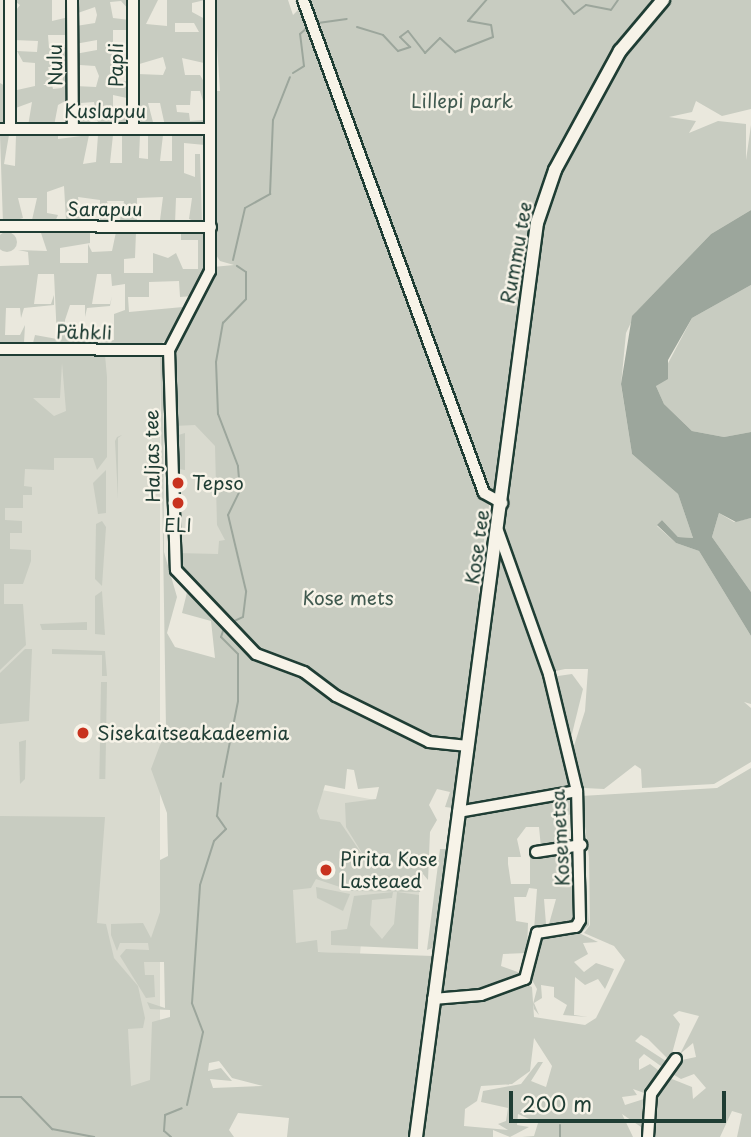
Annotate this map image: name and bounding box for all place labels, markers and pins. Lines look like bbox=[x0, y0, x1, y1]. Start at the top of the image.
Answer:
place label: Tepso bbox=[192, 472, 244, 494]
marker: Tepso bbox=[170, 475, 186, 491]
marker: ELI bbox=[170, 495, 186, 511]
place label: ELI bbox=[164, 514, 192, 536]
place label: Sisekaitseakadeemia bbox=[97, 722, 289, 744]
marker: Sisekaitseakadeemia bbox=[75, 725, 91, 741]
place label: Pirita Kose Lasteaed bbox=[340, 848, 438, 892]
marker: Pirita Kose Lasteaed bbox=[318, 862, 334, 878]

